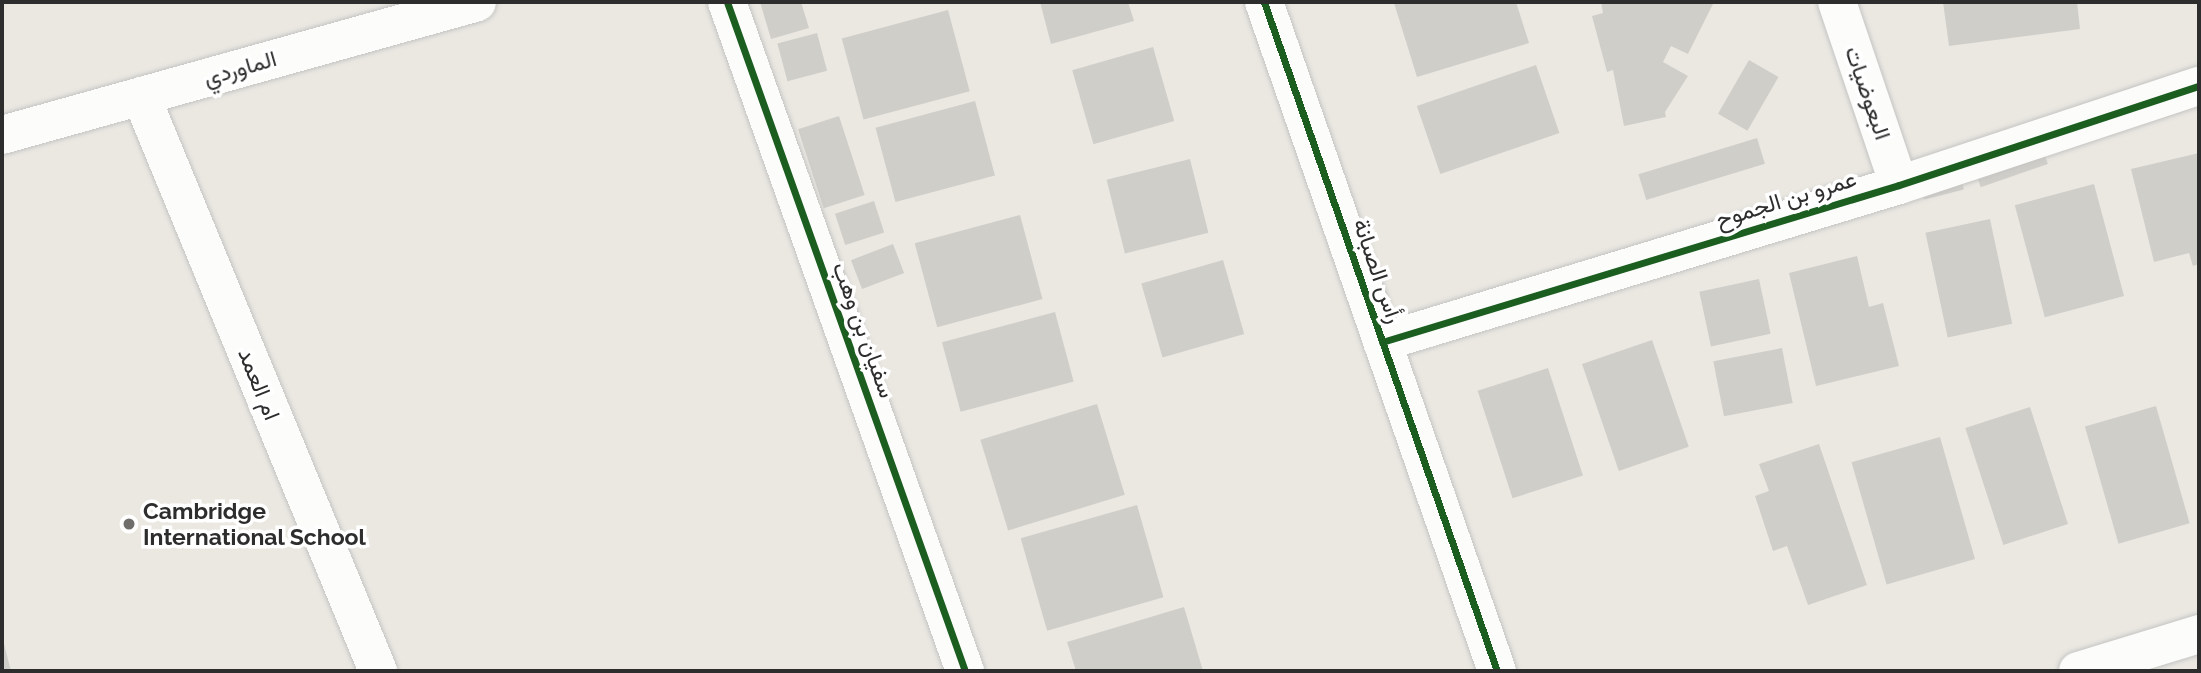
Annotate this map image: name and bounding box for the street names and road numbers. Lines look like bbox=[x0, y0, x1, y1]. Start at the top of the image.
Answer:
street label: البعوضيات bbox=[1839, 43, 1897, 143]
street label: الماوردي bbox=[200, 44, 280, 92]
street label: عمرو بن الجموح bbox=[1712, 165, 1860, 233]
street label: رأس الصبانة bbox=[1347, 215, 1409, 327]
street label: سفيان بن وهب bbox=[827, 258, 901, 402]
street label: ام العمد bbox=[232, 344, 286, 424]

